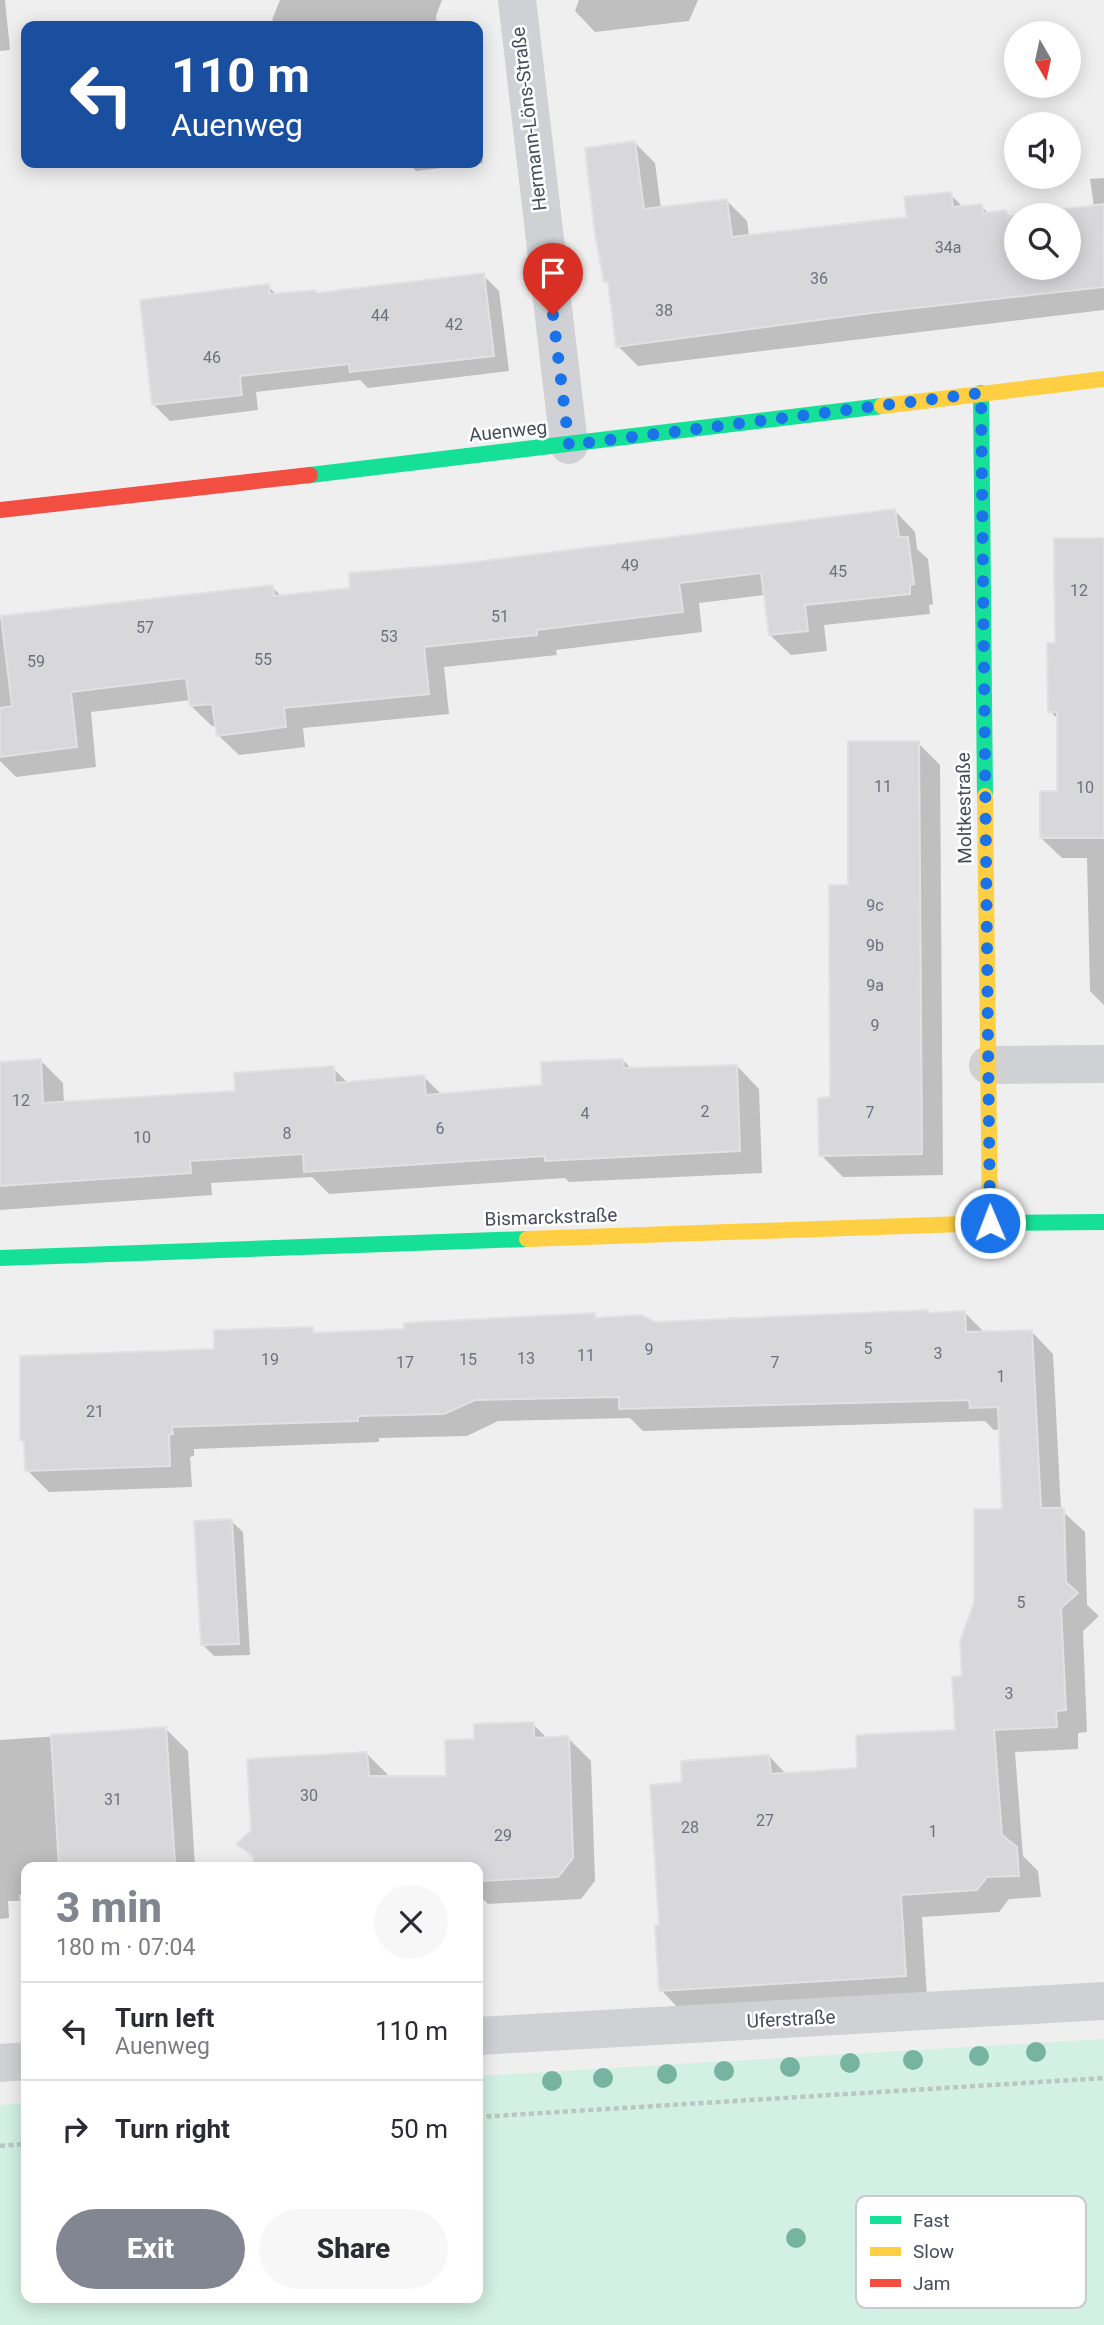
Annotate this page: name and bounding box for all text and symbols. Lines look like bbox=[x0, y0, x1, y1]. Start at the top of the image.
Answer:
north arrow bbox=[1004, 21, 1082, 98]
map controls bbox=[1004, 21, 1081, 280]
street label: Hermann-Löns-Straße bbox=[506, 26, 552, 212]
text: 110 m bbox=[171, 47, 310, 104]
icon: left bbox=[56, 49, 147, 140]
text: Auenweg bbox=[171, 106, 303, 144]
button: sound bbox=[1004, 112, 1081, 189]
button: search bbox=[1004, 203, 1081, 280]
house number: 34a bbox=[935, 238, 961, 257]
pin bbox=[523, 243, 583, 315]
icon: arrive bbox=[534, 254, 572, 292]
house number: 36 bbox=[810, 269, 828, 288]
house number: 38 bbox=[655, 301, 673, 320]
house number: 44 bbox=[371, 306, 389, 325]
house number: 42 bbox=[445, 315, 463, 334]
house number: 46 bbox=[203, 348, 221, 367]
street label: Auenweg bbox=[468, 415, 548, 447]
house number: 49 bbox=[621, 556, 639, 575]
house number: 45 bbox=[829, 562, 847, 581]
house number: 12 bbox=[1070, 581, 1088, 600]
house number: 51 bbox=[491, 607, 509, 626]
house number: 57 bbox=[136, 618, 154, 637]
house number: 53 bbox=[380, 627, 398, 646]
house number: 55 bbox=[254, 650, 272, 669]
house number: 59 bbox=[27, 652, 45, 671]
street label: Moltkestraße bbox=[952, 752, 976, 864]
house number: 11 bbox=[874, 777, 892, 796]
house number: 10 bbox=[1076, 778, 1094, 797]
house number: 9c bbox=[866, 896, 884, 915]
house number: 9b bbox=[866, 936, 884, 955]
house number: 9a bbox=[866, 976, 884, 995]
house number: 9 bbox=[871, 1016, 880, 1035]
house number: 12 bbox=[12, 1091, 30, 1110]
house number: 2 bbox=[701, 1102, 710, 1121]
house number: 7 bbox=[866, 1103, 875, 1122]
house number: 4 bbox=[581, 1104, 590, 1123]
house number: 6 bbox=[436, 1119, 445, 1138]
house number: 8 bbox=[283, 1124, 292, 1143]
house number: 10 bbox=[133, 1128, 151, 1147]
position arrow bbox=[953, 1186, 1027, 1260]
street label: Bismarckstraße bbox=[484, 1203, 618, 1231]
house number: 5 bbox=[864, 1339, 873, 1358]
house number: 9 bbox=[645, 1340, 654, 1359]
house number: 3 bbox=[934, 1344, 943, 1363]
house number: 11 bbox=[577, 1346, 595, 1365]
house number: 13 bbox=[517, 1349, 535, 1368]
house number: 19 bbox=[261, 1350, 279, 1369]
house number: 15 bbox=[459, 1350, 477, 1369]
house number: 17 bbox=[396, 1353, 414, 1372]
house number: 7 bbox=[771, 1353, 780, 1372]
house number: 1 bbox=[997, 1367, 1006, 1386]
house number: 21 bbox=[86, 1402, 104, 1421]
house number: 5 bbox=[1017, 1593, 1026, 1612]
house number: 3 bbox=[1005, 1684, 1014, 1703]
house number: 30 bbox=[300, 1786, 318, 1805]
house number: 31 bbox=[104, 1790, 122, 1809]
house number: 27 bbox=[756, 1811, 774, 1830]
house number: 28 bbox=[681, 1818, 699, 1837]
house number: 1 bbox=[929, 1822, 938, 1841]
house number: 29 bbox=[494, 1826, 512, 1845]
text: 3 min bbox=[56, 1883, 162, 1932]
button: close bbox=[374, 1885, 448, 1959]
text: 180 m · 07:04 bbox=[56, 1934, 195, 1961]
text: Turn left bbox=[115, 2003, 214, 2033]
street label: Uferstraße bbox=[746, 2005, 836, 2033]
icon: left bbox=[56, 2012, 94, 2050]
text: 110 m bbox=[375, 2016, 448, 2046]
text: Auenweg bbox=[115, 2033, 210, 2060]
icon: right bbox=[56, 2110, 94, 2148]
text: Turn right bbox=[115, 2114, 230, 2144]
text: 50 m bbox=[390, 2114, 448, 2144]
legend bbox=[856, 2196, 1086, 2308]
button: Exit bbox=[56, 2209, 245, 2289]
button: Share bbox=[259, 2209, 448, 2289]
text: Fast bbox=[913, 2209, 950, 2232]
text: Slow bbox=[913, 2240, 954, 2263]
text: Jam bbox=[913, 2272, 950, 2295]

